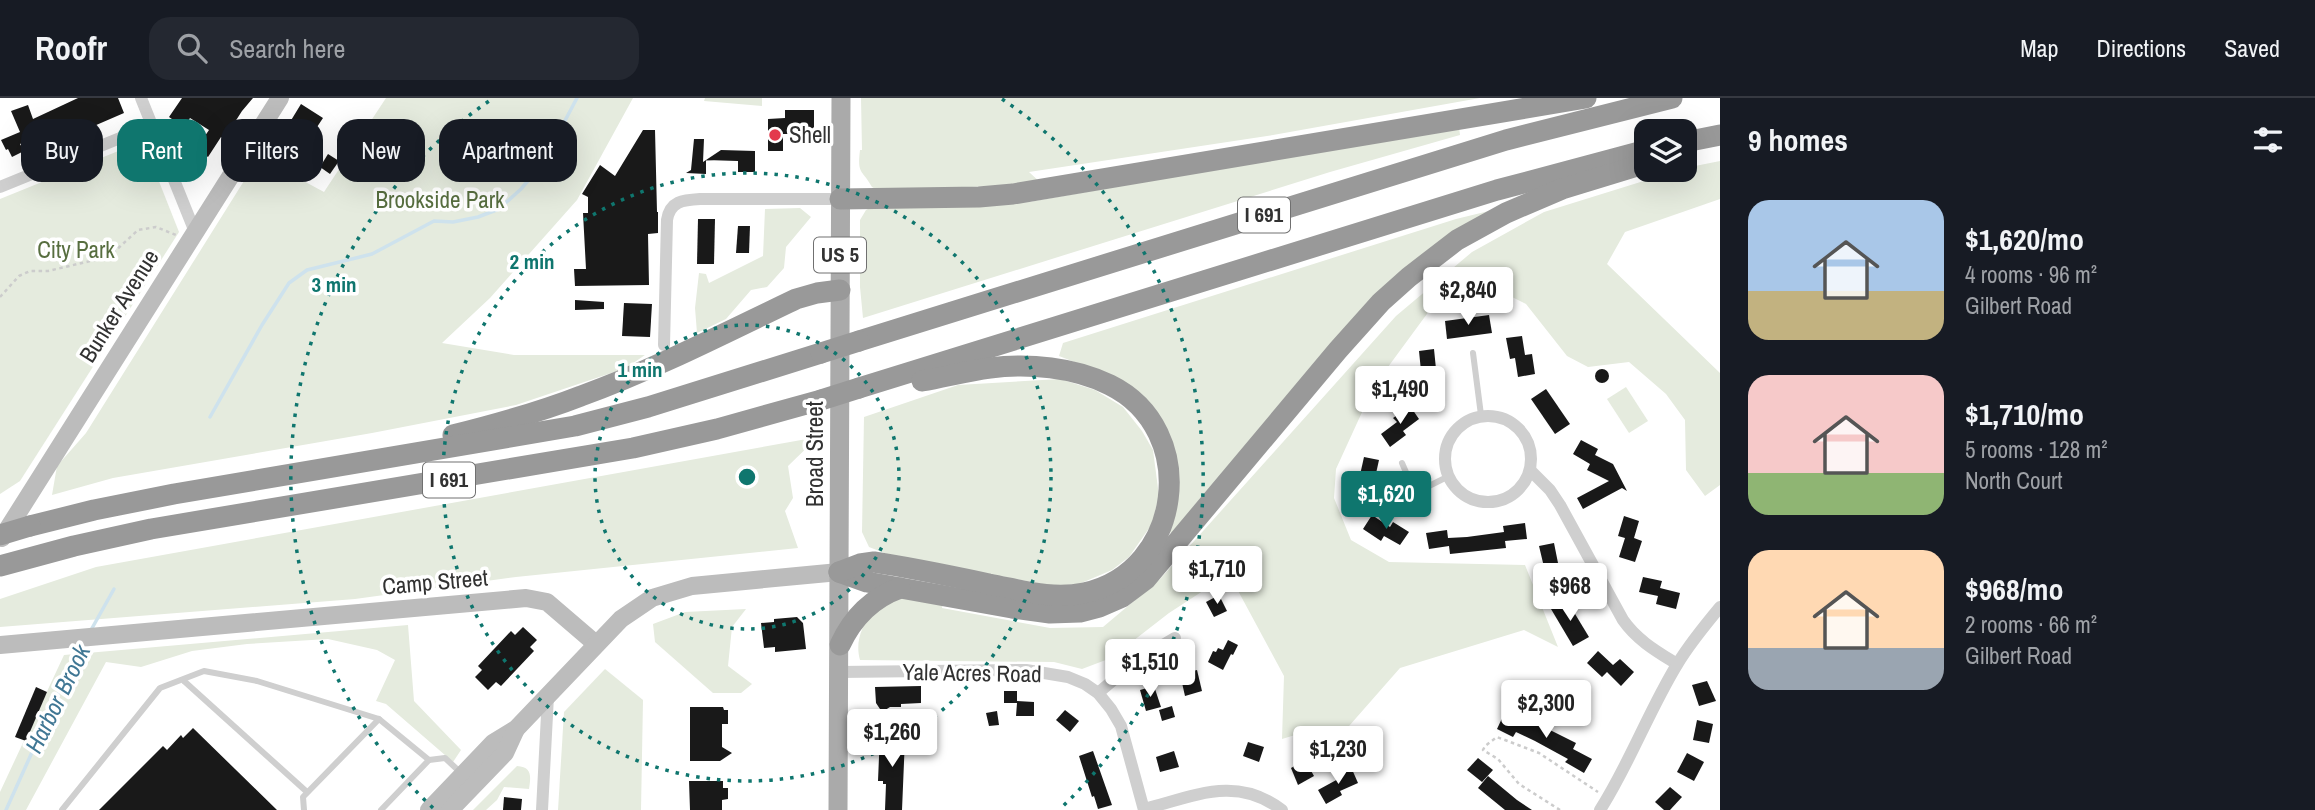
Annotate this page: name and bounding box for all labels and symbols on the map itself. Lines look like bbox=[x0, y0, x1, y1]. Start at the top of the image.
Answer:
place label: Shell bbox=[789, 119, 831, 150]
marker: Shell bbox=[767, 127, 783, 143]
park label: Brookside Park bbox=[376, 184, 505, 215]
road number: I 691 bbox=[1238, 198, 1290, 232]
park label: City Park bbox=[37, 234, 115, 265]
road number: US 5 bbox=[814, 238, 866, 272]
street label: Bunker Avenue bbox=[72, 243, 166, 368]
text: 2 min bbox=[510, 247, 554, 276]
pin: $2,840 bbox=[1411, 268, 1525, 327]
text: 3 min bbox=[312, 270, 356, 299]
text: 1 min bbox=[618, 355, 662, 384]
pin: $1,490 bbox=[1343, 366, 1457, 426]
street label: Broad Street bbox=[799, 401, 830, 507]
road number: I 691 bbox=[423, 462, 475, 498]
centre of rings bbox=[735, 465, 759, 489]
pin: $1,620 bbox=[1329, 472, 1443, 531]
pin: $1,710 bbox=[1160, 546, 1274, 606]
street label: Camp Street bbox=[381, 561, 489, 602]
pin: $968 bbox=[1529, 564, 1611, 623]
water label: Harbor Brook bbox=[17, 638, 98, 758]
pin: $1,510 bbox=[1093, 640, 1207, 699]
street label: Yale Acres Road bbox=[902, 656, 1042, 689]
pin: $2,300 bbox=[1489, 680, 1603, 740]
pin: $1,260 bbox=[835, 710, 949, 769]
pin: $1,230 bbox=[1281, 726, 1395, 786]

